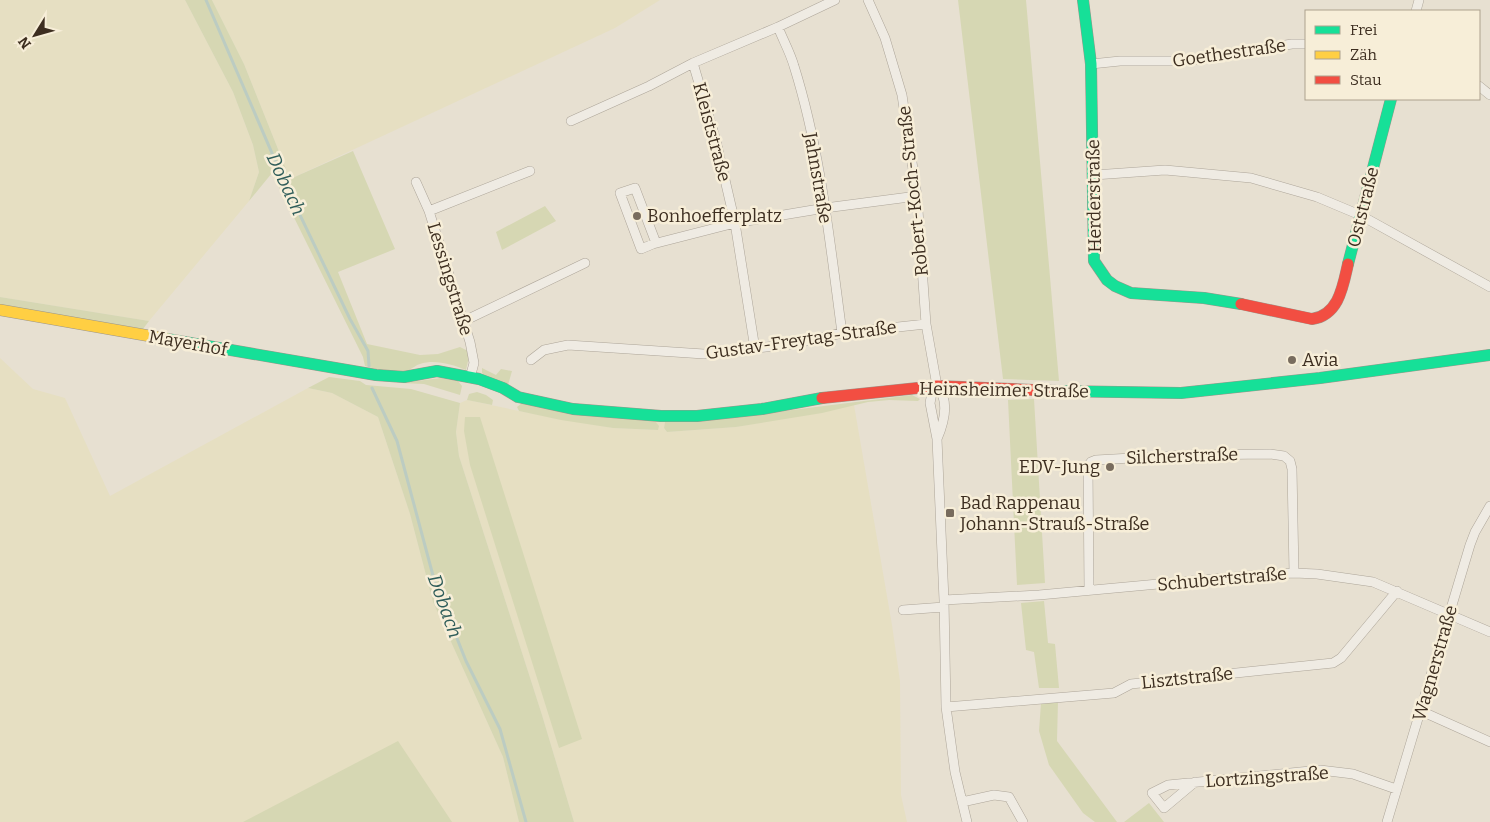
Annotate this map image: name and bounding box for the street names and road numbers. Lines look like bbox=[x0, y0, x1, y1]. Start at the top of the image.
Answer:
street label: Goethestraße bbox=[1171, 34, 1287, 72]
street label: Kleiststraße bbox=[688, 80, 736, 184]
street label: Robert-Koch-Straße bbox=[893, 105, 933, 277]
street label: Jahnstraße bbox=[799, 130, 837, 225]
street label: Herderstraße bbox=[1082, 139, 1106, 253]
street label: Oststraße bbox=[1342, 165, 1384, 249]
street label: Lessingstraße bbox=[422, 220, 478, 338]
street label: Gustav-Freytag-Straße bbox=[704, 316, 898, 364]
street label: Mayerhof bbox=[147, 325, 231, 361]
street label: Heinsheimer Straße bbox=[919, 378, 1089, 402]
street label: Silcherstraße bbox=[1126, 443, 1238, 469]
street label: Schubertstraße bbox=[1156, 562, 1288, 596]
street label: Wagnerstraße bbox=[1408, 603, 1462, 723]
street label: Lisztstraße bbox=[1140, 662, 1234, 694]
street label: Lortzingstraße bbox=[1205, 762, 1329, 792]

